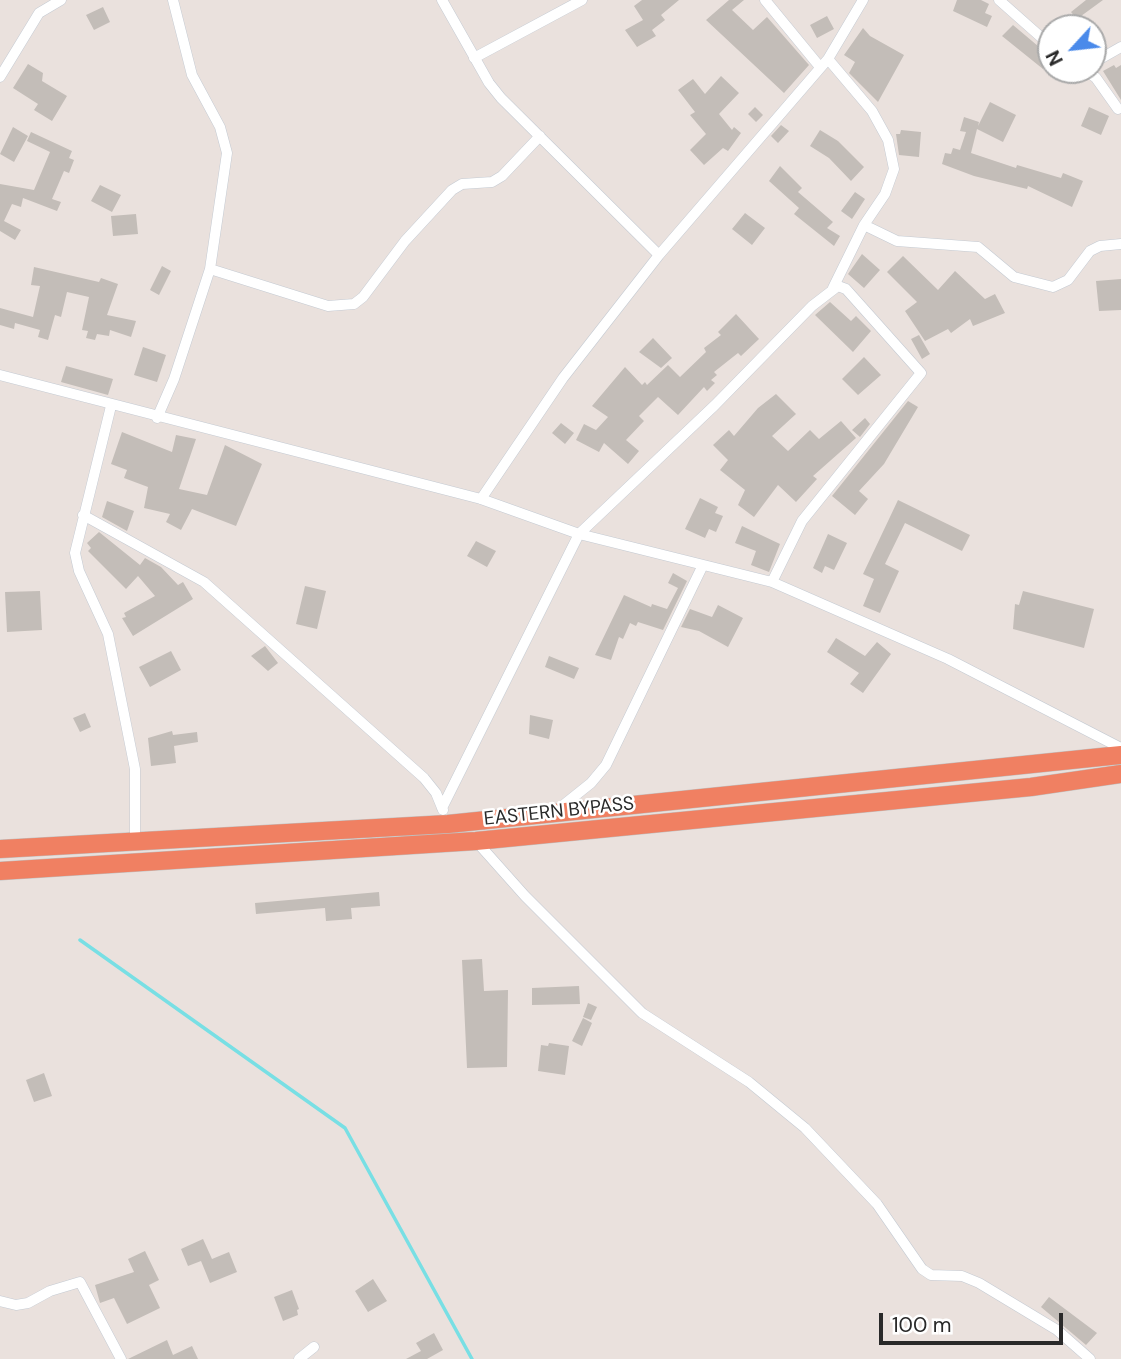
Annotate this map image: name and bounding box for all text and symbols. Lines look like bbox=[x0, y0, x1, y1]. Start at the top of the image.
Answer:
north arrow bbox=[1037, 14, 1107, 84]
text: N bbox=[1040, 46, 1069, 70]
street label: EASTERN BYPASS bbox=[483, 793, 635, 831]
scale bar bbox=[883, 1300, 1067, 1344]
text: 100 m bbox=[892, 1311, 952, 1339]

